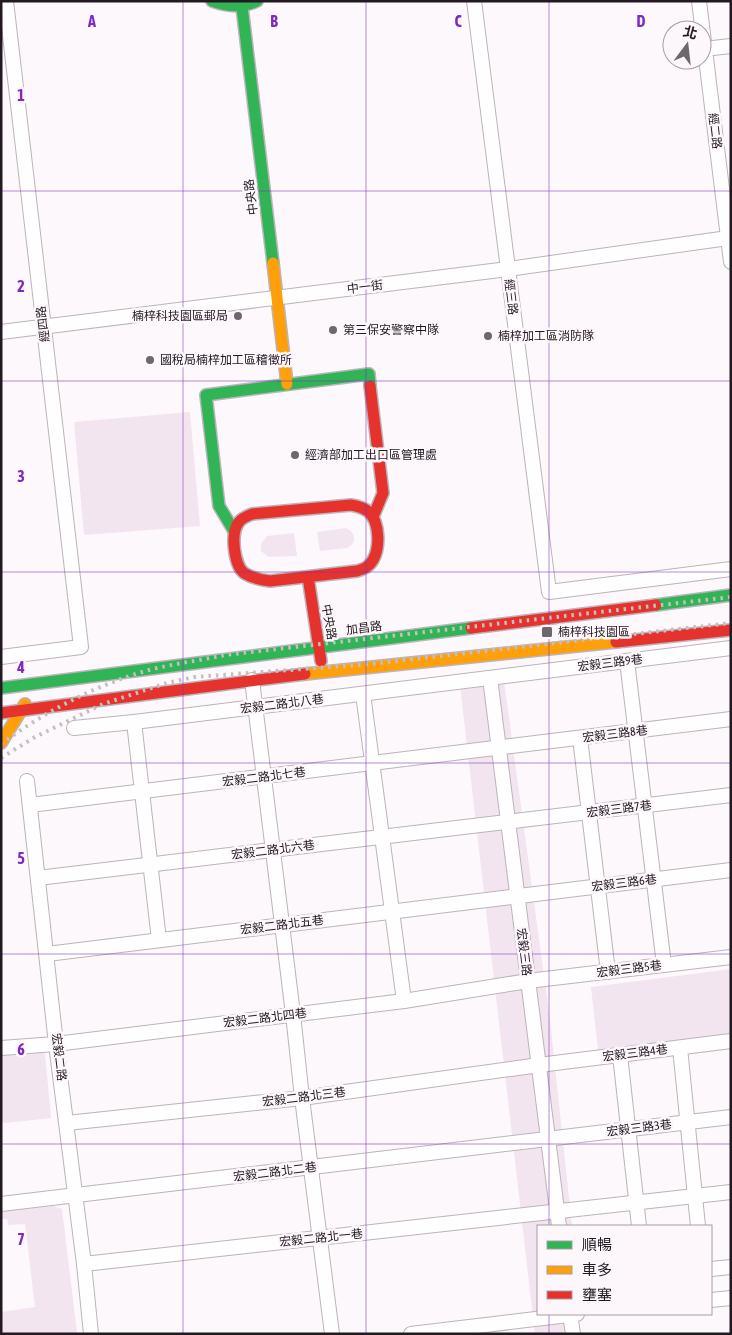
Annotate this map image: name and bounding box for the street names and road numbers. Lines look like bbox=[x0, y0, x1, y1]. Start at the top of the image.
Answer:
street label: 經二路 bbox=[706, 112, 724, 150]
street label: 中央路 bbox=[242, 178, 260, 216]
street label: 中一街 bbox=[346, 278, 384, 296]
street label: 經三路 bbox=[502, 278, 520, 316]
street label: 經四路 bbox=[34, 305, 52, 343]
street label: 中央路 bbox=[319, 603, 339, 641]
street label: 加昌路 bbox=[345, 619, 383, 637]
street label: 宏毅三路9巷 bbox=[577, 652, 643, 674]
street label: 宏毅二路北八巷 bbox=[239, 692, 325, 716]
street label: 宏毅三路8巷 bbox=[582, 723, 648, 745]
street label: 宏毅二路北七巷 bbox=[221, 765, 307, 789]
street label: 宏毅三路7巷 bbox=[586, 798, 652, 820]
street label: 宏毅二路北六巷 bbox=[230, 838, 316, 862]
street label: 宏毅三路6巷 bbox=[591, 872, 657, 894]
street label: 宏毅二路北五巷 bbox=[239, 913, 325, 937]
street label: 宏毅三路 bbox=[514, 927, 534, 977]
street label: 宏毅三路5巷 bbox=[596, 958, 662, 980]
street label: 宏毅二路北四巷 bbox=[222, 1006, 308, 1030]
street label: 宏毅二路 bbox=[49, 1032, 69, 1082]
street label: 宏毅三路4巷 bbox=[602, 1042, 668, 1064]
street label: 宏毅二路北三巷 bbox=[261, 1085, 347, 1109]
street label: 宏毅三路3巷 bbox=[606, 1117, 672, 1139]
street label: 宏毅二路北二巷 bbox=[232, 1160, 318, 1184]
street label: 宏毅二路北一巷 bbox=[278, 1227, 364, 1249]

